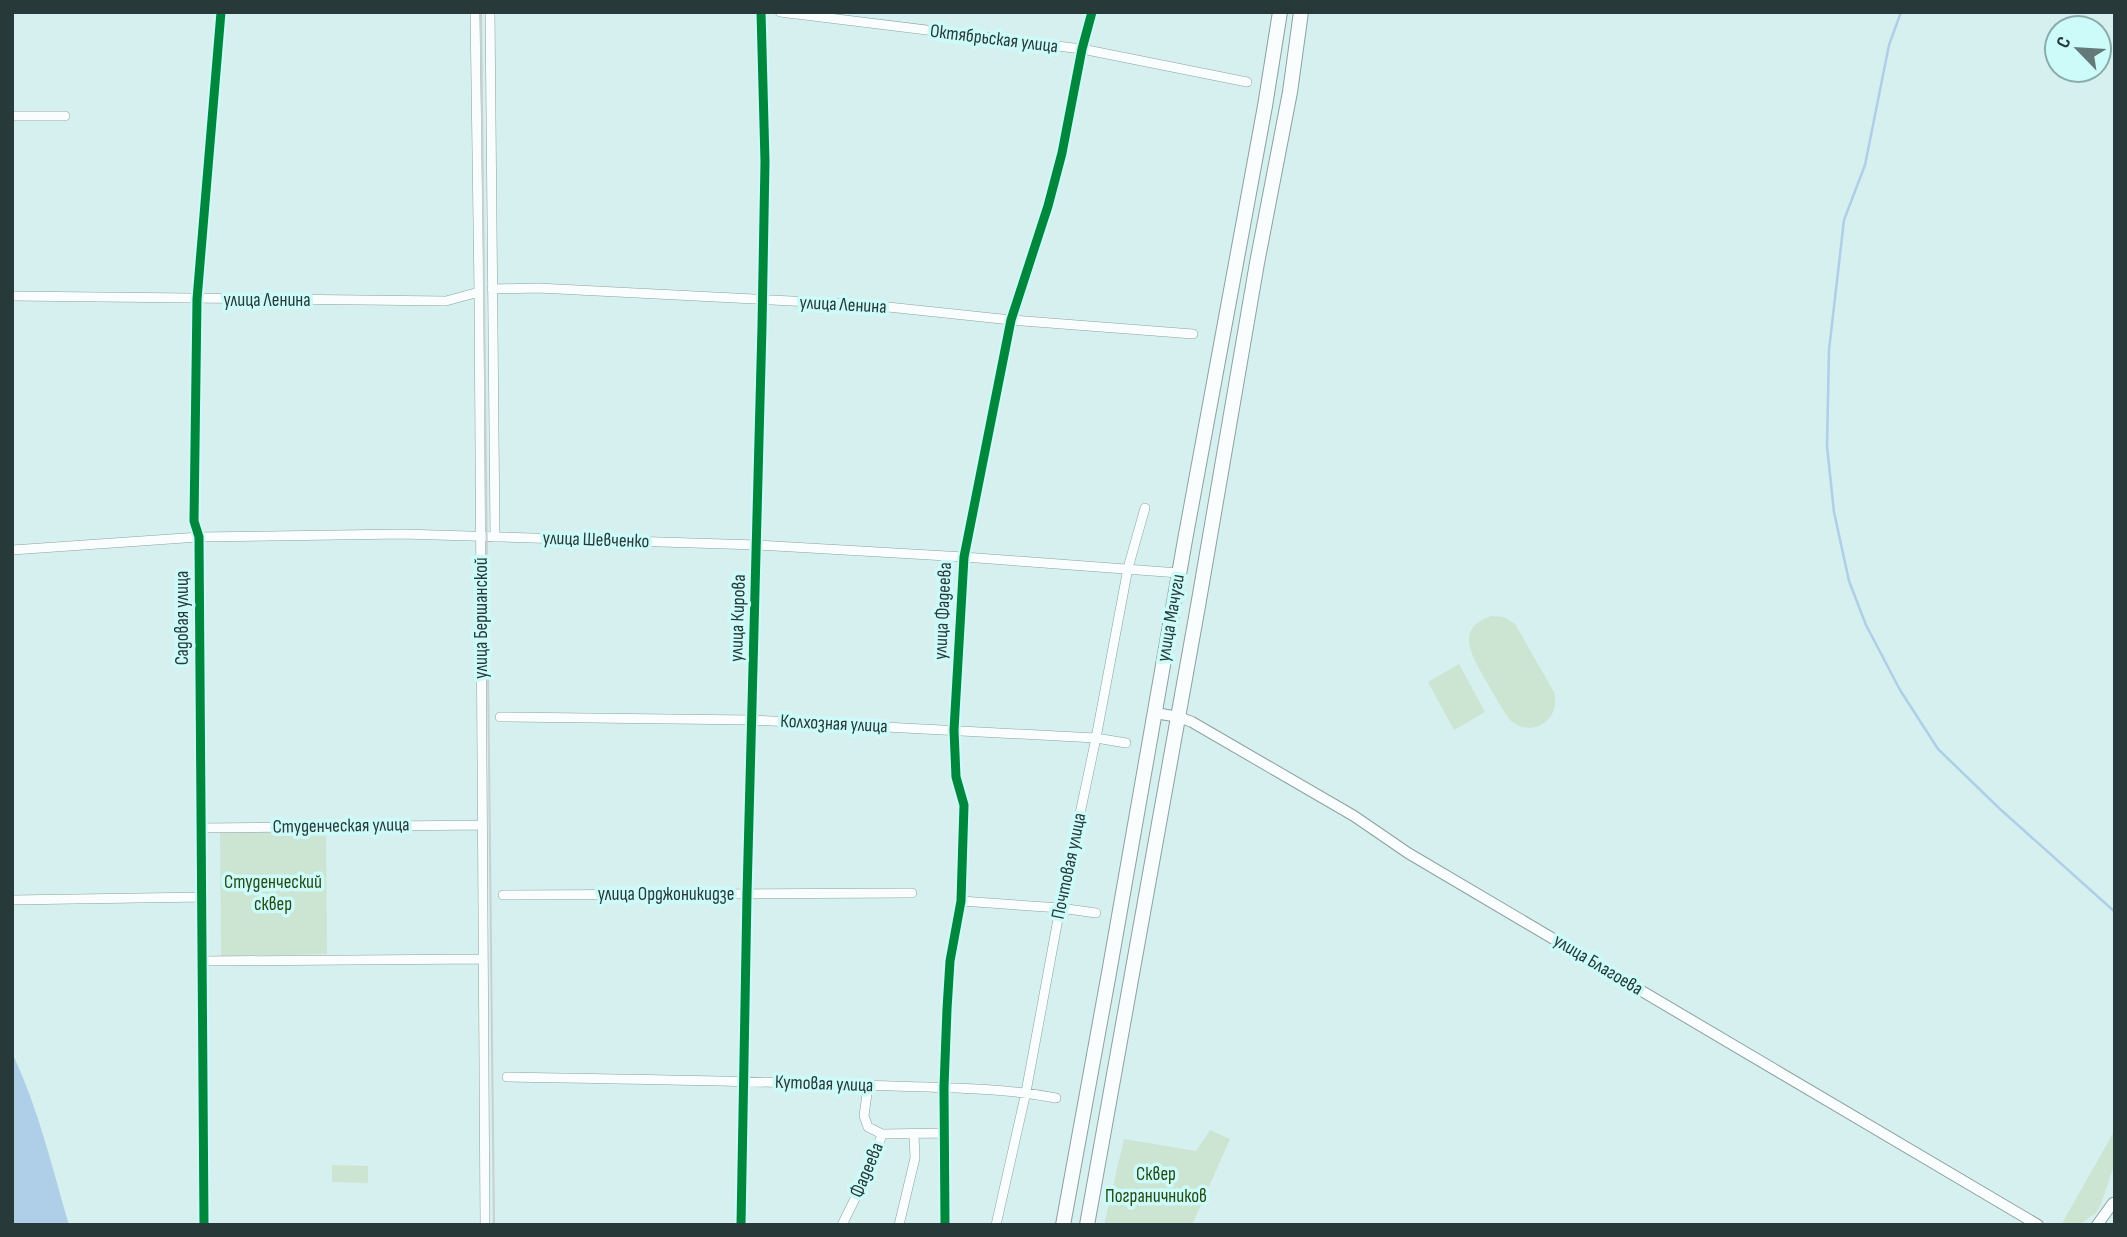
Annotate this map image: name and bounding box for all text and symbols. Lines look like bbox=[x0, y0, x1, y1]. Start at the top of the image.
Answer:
north arrow bbox=[2043, 14, 2113, 84]
street label: Октябрьская улица bbox=[929, 20, 1059, 58]
text: С bbox=[2051, 33, 2077, 52]
street label: улица Ленина bbox=[223, 289, 311, 312]
street label: улица Ленина bbox=[799, 291, 887, 319]
street label: улица Шевченко bbox=[542, 527, 650, 553]
street label: улица Бершанской bbox=[470, 557, 493, 679]
street label: улица Фадеева bbox=[929, 562, 957, 660]
street label: Садовая улица bbox=[171, 571, 194, 665]
street label: улица Мачуги bbox=[1152, 572, 1190, 664]
street label: улица Кирова bbox=[725, 574, 751, 662]
street label: Колхозная улица bbox=[780, 710, 888, 738]
street label: Почтовая улица bbox=[1047, 811, 1091, 921]
street label: Студенческая улица bbox=[272, 813, 410, 839]
park label: Студенческий сквер bbox=[224, 871, 322, 916]
street label: улица Орджоникидзе bbox=[598, 883, 734, 906]
street label: улица Благоева bbox=[1549, 929, 1647, 1001]
street label: Кутовая улица bbox=[774, 1071, 874, 1097]
street label: Фадеева bbox=[845, 1139, 889, 1201]
park label: Сквер Пограничников bbox=[1105, 1163, 1207, 1208]

